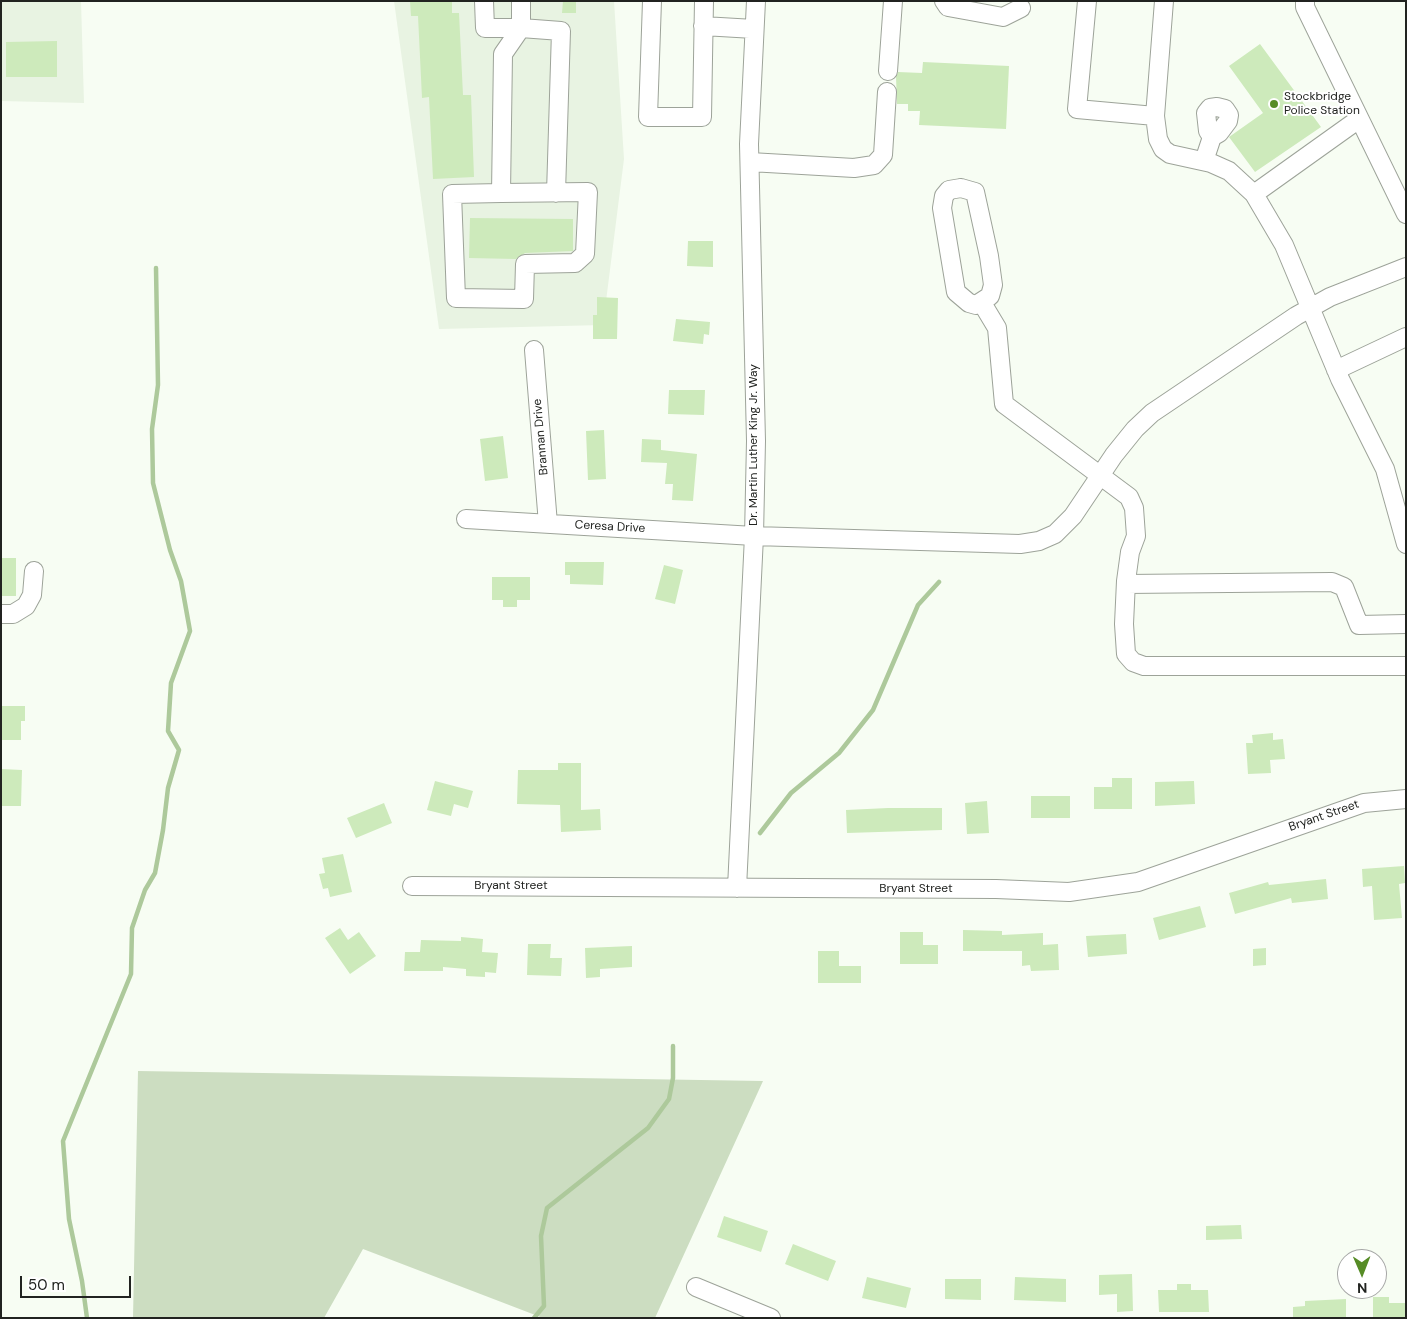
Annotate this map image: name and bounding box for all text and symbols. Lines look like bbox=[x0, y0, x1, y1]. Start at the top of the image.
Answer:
place label: Stockbridge Police Station bbox=[1284, 90, 1360, 118]
marker: Stockbridge Police Station bbox=[1268, 98, 1280, 110]
street label: Dr. Martin Luther King Jr. Way bbox=[747, 364, 761, 526]
street label: Brannan Drive bbox=[530, 398, 552, 476]
street label: Ceresa Drive bbox=[574, 518, 646, 536]
street label: Bryant Street bbox=[1287, 797, 1361, 835]
street label: Bryant Street bbox=[474, 879, 548, 893]
street label: Bryant Street bbox=[879, 882, 953, 896]
north arrow bbox=[1337, 1249, 1387, 1299]
scale bar bbox=[22, 1266, 134, 1298]
text: 50 m bbox=[28, 1275, 65, 1295]
text: N bbox=[1357, 1279, 1368, 1297]

